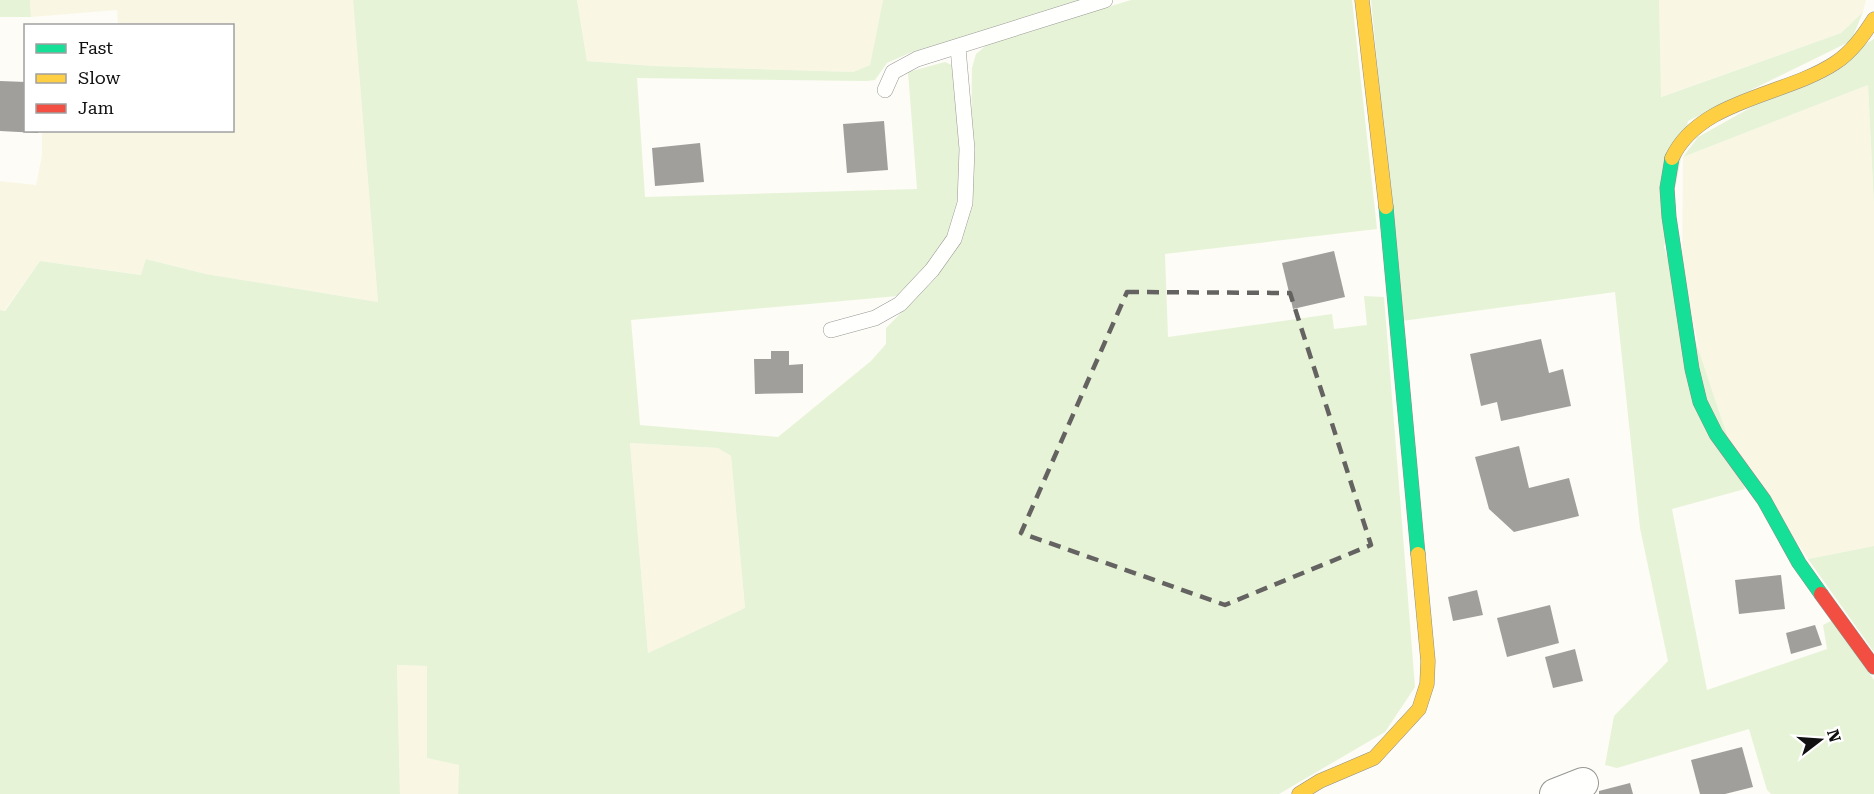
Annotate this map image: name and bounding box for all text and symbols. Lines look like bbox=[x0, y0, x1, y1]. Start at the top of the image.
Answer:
legend bbox=[24, 24, 234, 132]
text: Fast bbox=[78, 37, 113, 58]
text: Slow bbox=[78, 67, 120, 88]
text: Jam bbox=[78, 97, 114, 118]
north arrow bbox=[1790, 710, 1850, 770]
text: N bbox=[1823, 727, 1845, 744]

